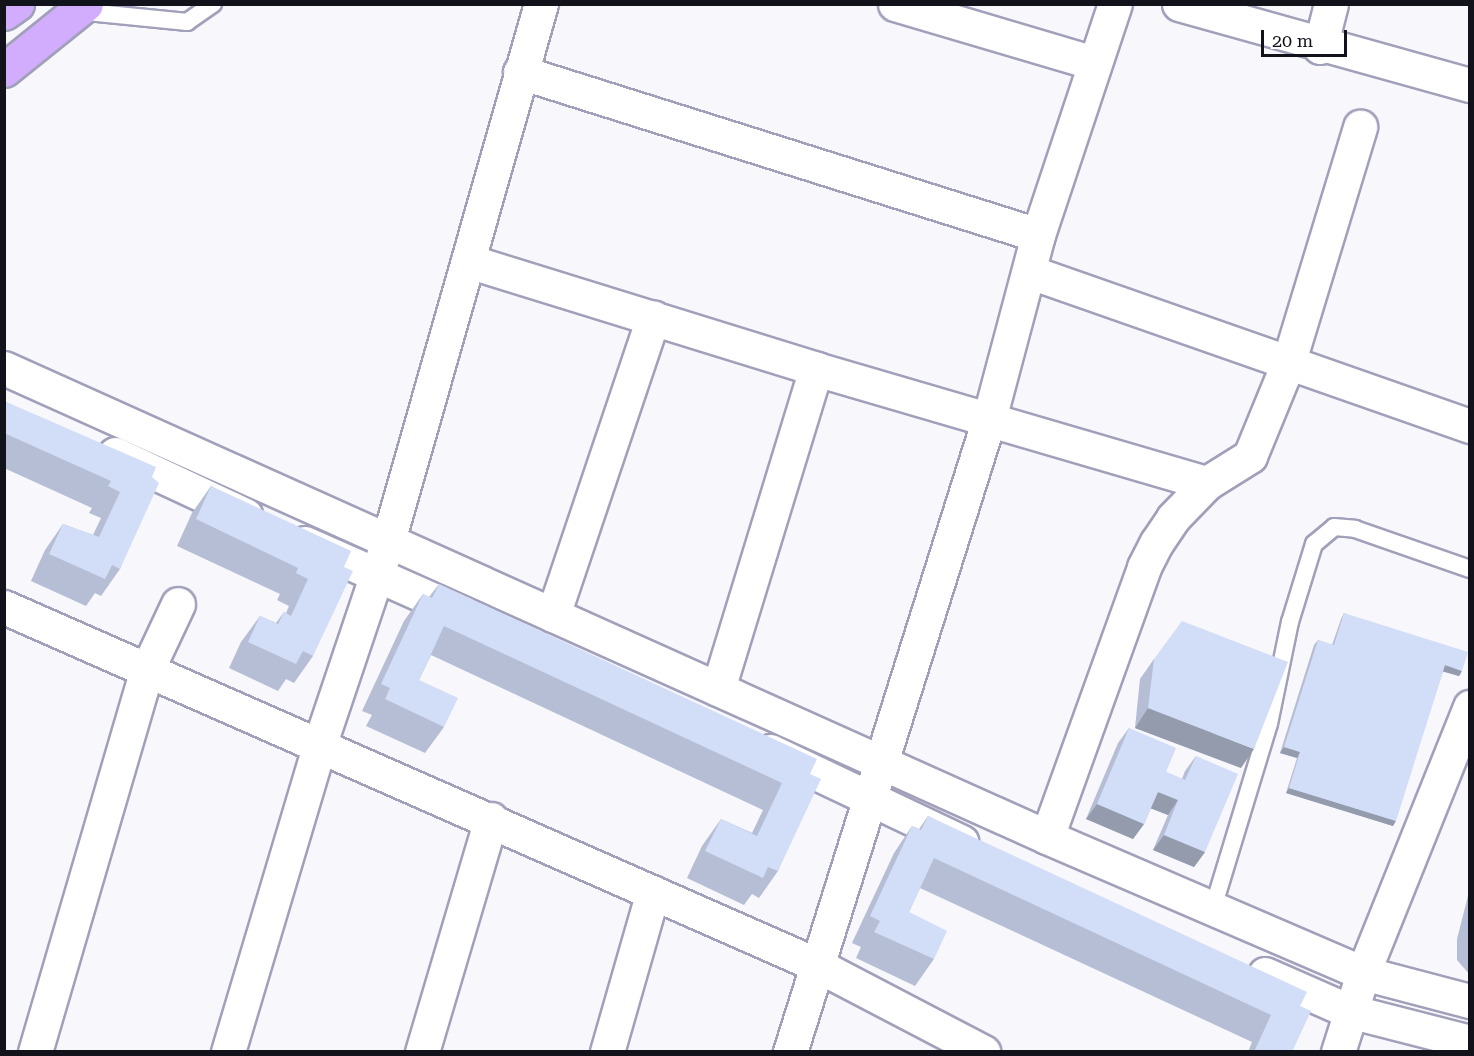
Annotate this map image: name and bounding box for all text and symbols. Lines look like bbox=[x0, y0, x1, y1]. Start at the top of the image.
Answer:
scale bar bbox=[1264, 18, 1350, 56]
text: 20 m bbox=[1272, 30, 1313, 51]

